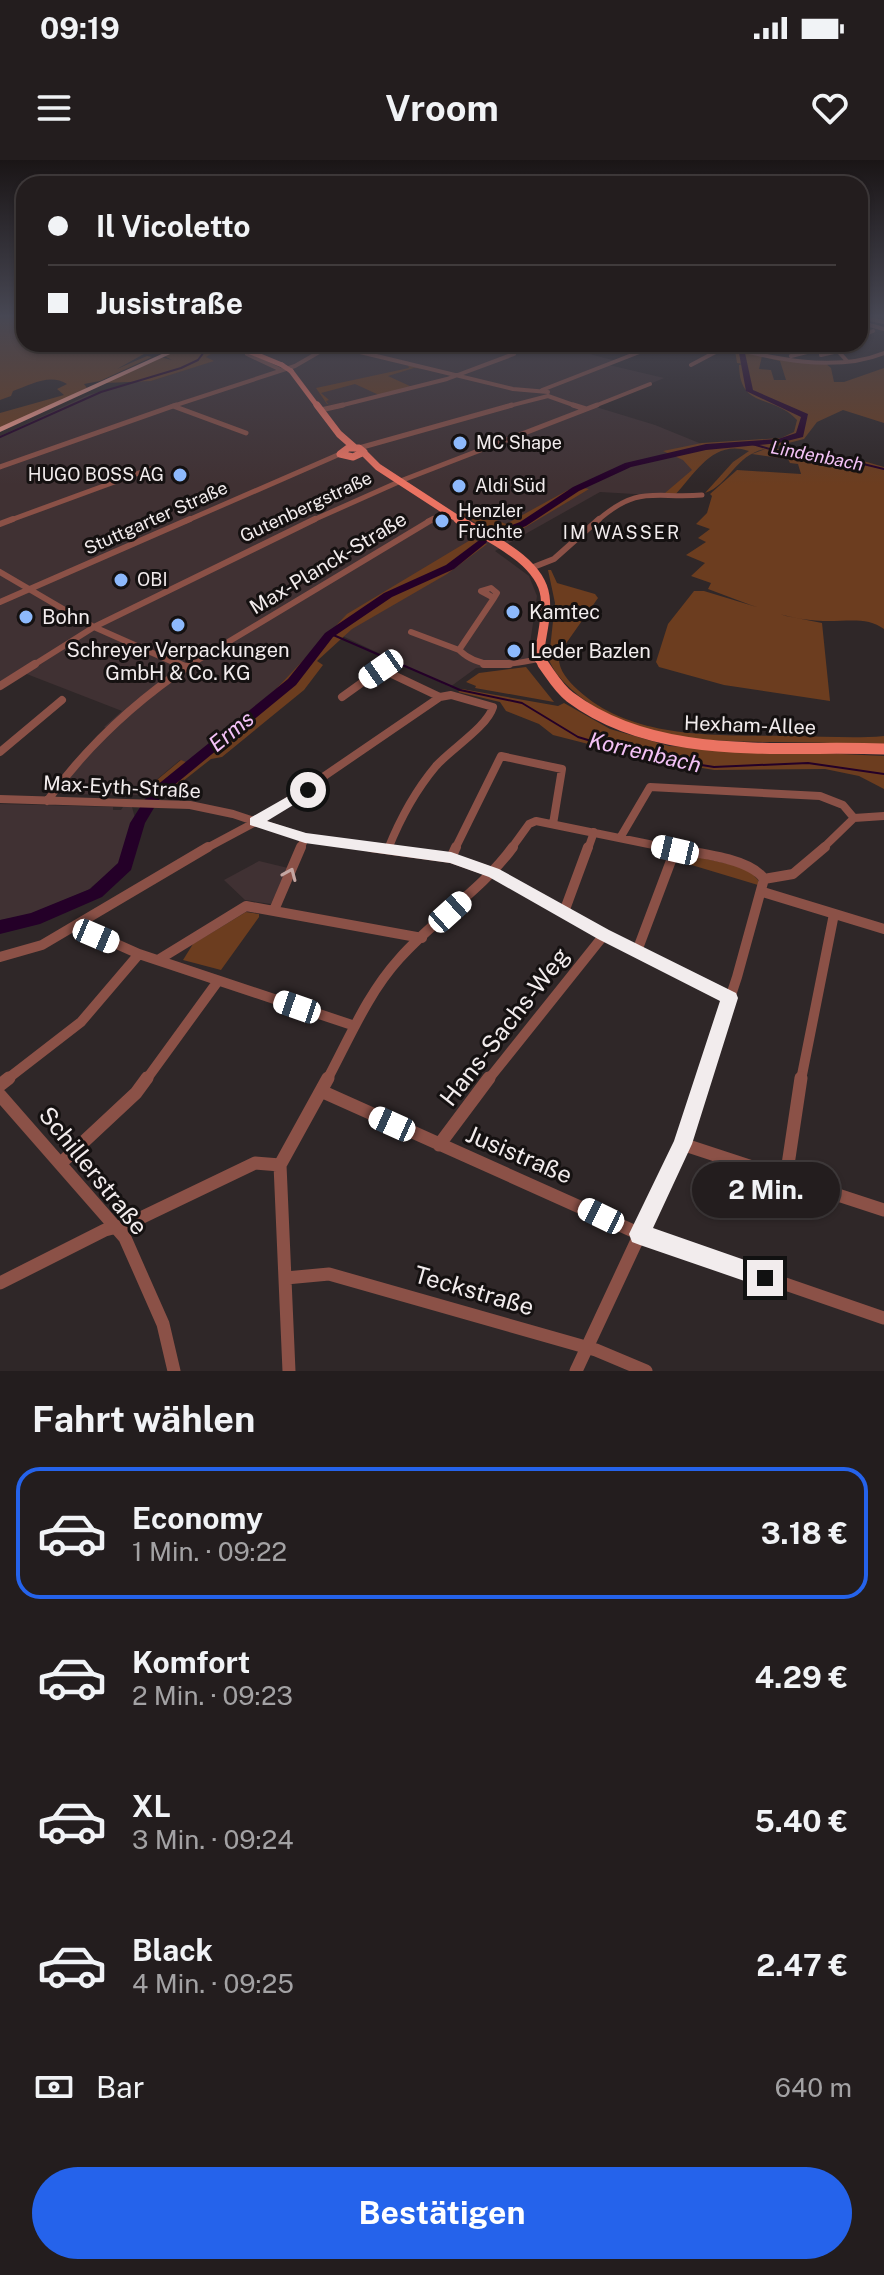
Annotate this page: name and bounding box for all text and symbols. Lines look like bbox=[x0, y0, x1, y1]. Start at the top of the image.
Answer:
text: 09:19 bbox=[40, 10, 120, 46]
icon: menu bbox=[32, 86, 76, 130]
icon: heart bbox=[808, 86, 852, 130]
text: Vroom bbox=[385, 87, 499, 129]
text: Il Vicoletto bbox=[96, 208, 251, 244]
text: Jusistraße bbox=[96, 285, 243, 321]
place label: MC Shape bbox=[476, 432, 562, 453]
marker: MC Shape bbox=[451, 434, 469, 452]
water label: Lindenbach bbox=[769, 436, 865, 475]
place label: HUGO BOSS AG bbox=[28, 464, 164, 485]
marker: HUGO BOSS AG bbox=[171, 466, 189, 484]
street label: Gutenbergstraße bbox=[237, 467, 375, 546]
place label: Aldi Süd bbox=[475, 475, 546, 496]
street label: Stuttgarter Straße bbox=[81, 477, 231, 559]
marker: Aldi Süd bbox=[450, 477, 468, 495]
place label: Henzler Früchte bbox=[458, 500, 523, 542]
street label: Max-Planck-Straße bbox=[245, 507, 411, 619]
marker: Henzler Früchte bbox=[433, 512, 451, 530]
district label: IM WASSER bbox=[563, 522, 681, 543]
place label: OBI bbox=[137, 569, 168, 590]
marker: OBI bbox=[112, 571, 130, 589]
place label: Kamtec bbox=[529, 600, 600, 624]
marker: Kamtec bbox=[504, 603, 522, 621]
place label: Bohn bbox=[42, 605, 90, 629]
marker: Bohn bbox=[17, 608, 35, 626]
marker: Schreyer Verpackungen GmbH & Co. KG bbox=[169, 616, 187, 634]
place label: Schreyer Verpackungen GmbH & Co. KG bbox=[66, 638, 290, 685]
place label: Leder Bazlen bbox=[530, 639, 651, 663]
marker: Leder Bazlen bbox=[505, 642, 523, 660]
car bbox=[354, 645, 408, 693]
water label: Erms bbox=[203, 705, 259, 757]
street label: Hexham-Allee bbox=[684, 711, 816, 739]
water label: Korrenbach bbox=[586, 726, 704, 778]
street label: Max-Eyth-Straße bbox=[42, 771, 202, 803]
route start bbox=[290, 772, 326, 808]
car bbox=[649, 833, 701, 867]
one-way arrow bbox=[280, 868, 296, 882]
car bbox=[424, 887, 476, 937]
car bbox=[69, 916, 123, 956]
street label: Hans-Sachs-Weg bbox=[434, 942, 575, 1111]
car bbox=[270, 988, 324, 1026]
street label: Schillerstraße bbox=[34, 1101, 154, 1240]
car bbox=[365, 1103, 419, 1145]
street label: Jusistraße bbox=[462, 1119, 577, 1189]
callout: 2 Min. bbox=[691, 1162, 839, 1218]
text: 2 Min. bbox=[728, 1174, 804, 1205]
car bbox=[574, 1195, 628, 1237]
street label: Teckstraße bbox=[411, 1260, 537, 1321]
route end bbox=[747, 1260, 783, 1296]
text: Fahrt wählen bbox=[32, 1398, 255, 1440]
icon: car bbox=[36, 1497, 108, 1569]
text: Economy bbox=[132, 1500, 263, 1536]
text: 3.18 € bbox=[761, 1515, 848, 1551]
text: 1 Min. · 09:22 bbox=[132, 1536, 287, 1567]
icon: car bbox=[36, 1641, 108, 1713]
text: Komfort bbox=[132, 1644, 250, 1680]
text: 4.29 € bbox=[755, 1659, 848, 1695]
text: 2 Min. · 09:23 bbox=[132, 1680, 293, 1711]
icon: car bbox=[36, 1785, 108, 1857]
text: XL bbox=[132, 1788, 171, 1824]
text: 5.40 € bbox=[754, 1803, 848, 1839]
text: 3 Min. · 09:24 bbox=[132, 1824, 294, 1855]
icon: car bbox=[36, 1929, 108, 2001]
text: Black bbox=[132, 1932, 213, 1968]
text: 2.47 € bbox=[756, 1947, 848, 1983]
text: 4 Min. · 09:25 bbox=[132, 1968, 294, 1999]
icon: cash bbox=[32, 2065, 76, 2109]
text: Bar bbox=[96, 2069, 144, 2105]
text: 640 m bbox=[775, 2072, 852, 2103]
button: Bestätigen bbox=[32, 2167, 852, 2259]

